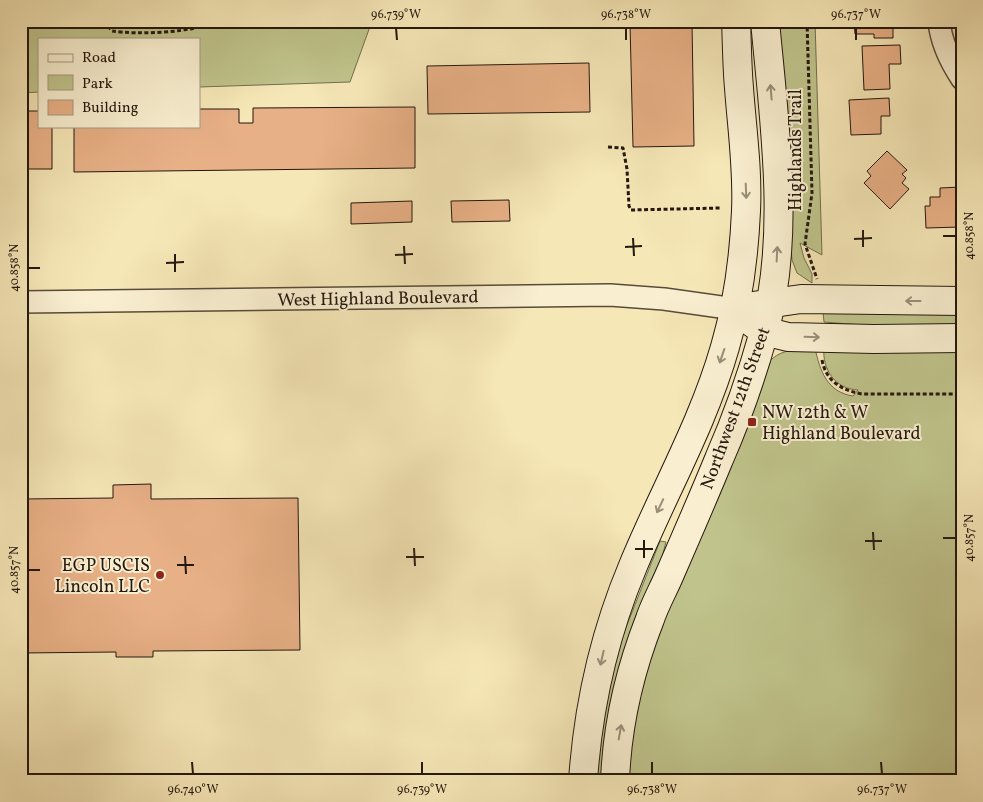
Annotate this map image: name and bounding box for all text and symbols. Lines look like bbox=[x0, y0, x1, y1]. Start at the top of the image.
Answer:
text: 96.739°W bbox=[371, 7, 421, 23]
text: 96.738°W bbox=[601, 7, 651, 23]
text: 96.737°W bbox=[831, 7, 881, 23]
legend bbox=[38, 38, 200, 128]
text: Road bbox=[82, 48, 116, 69]
text: Park bbox=[82, 74, 113, 95]
one-way arrow bbox=[766, 84, 776, 100]
street label: Highlands Trail bbox=[784, 89, 809, 211]
text: Building bbox=[82, 98, 139, 119]
one-way arrow bbox=[741, 182, 750, 198]
text: 40.858°N bbox=[962, 212, 978, 260]
text: 40.858°N bbox=[7, 244, 23, 292]
one-way arrow bbox=[772, 246, 782, 262]
street label: West Highland Boulevard bbox=[277, 285, 479, 314]
one-way arrow bbox=[905, 296, 922, 306]
street label: Northwest 12th Street bbox=[695, 324, 777, 493]
one-way arrow bbox=[804, 333, 820, 342]
one-way arrow bbox=[717, 348, 726, 364]
place label: NW 12th & W Highland Boulevard bbox=[762, 401, 921, 447]
marker: NW 12th & W Highland Boulevard bbox=[746, 416, 758, 428]
one-way arrow bbox=[655, 498, 665, 513]
text: 40.857°N bbox=[962, 514, 978, 562]
text: 40.857°N bbox=[7, 546, 23, 594]
place label: EGP USCIS Lincoln LLC bbox=[55, 554, 150, 600]
marker: EGP USCIS Lincoln LLC bbox=[154, 569, 166, 581]
one-way arrow bbox=[597, 649, 606, 665]
one-way arrow bbox=[615, 725, 625, 741]
text: 96.740°W bbox=[167, 782, 219, 798]
text: 96.739°W bbox=[397, 782, 447, 798]
text: 96.738°W bbox=[627, 782, 677, 798]
text: 96.737°W bbox=[857, 782, 907, 798]

